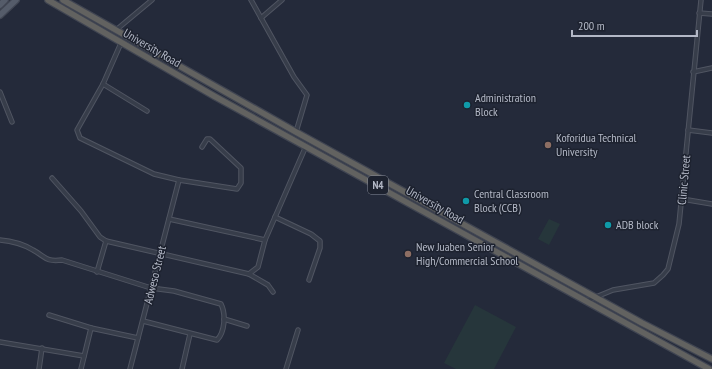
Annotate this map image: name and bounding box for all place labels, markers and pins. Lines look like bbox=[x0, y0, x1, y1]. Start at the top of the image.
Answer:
place label: Administration Block bbox=[475, 90, 536, 119]
marker: Administration Block bbox=[462, 100, 472, 110]
place label: Koforidua Technical University bbox=[556, 130, 636, 159]
marker: Koforidua Technical University bbox=[543, 140, 553, 150]
place label: Central Classroom Block (CCB) bbox=[474, 186, 549, 215]
marker: Central Classroom Block (CCB) bbox=[461, 196, 471, 206]
place label: ADB block bbox=[616, 217, 659, 232]
marker: ADB block bbox=[603, 220, 613, 230]
place label: New Juaben Senior High/Commercial School bbox=[416, 239, 518, 268]
marker: New Juaben Senior High/Commercial School bbox=[403, 249, 413, 259]

